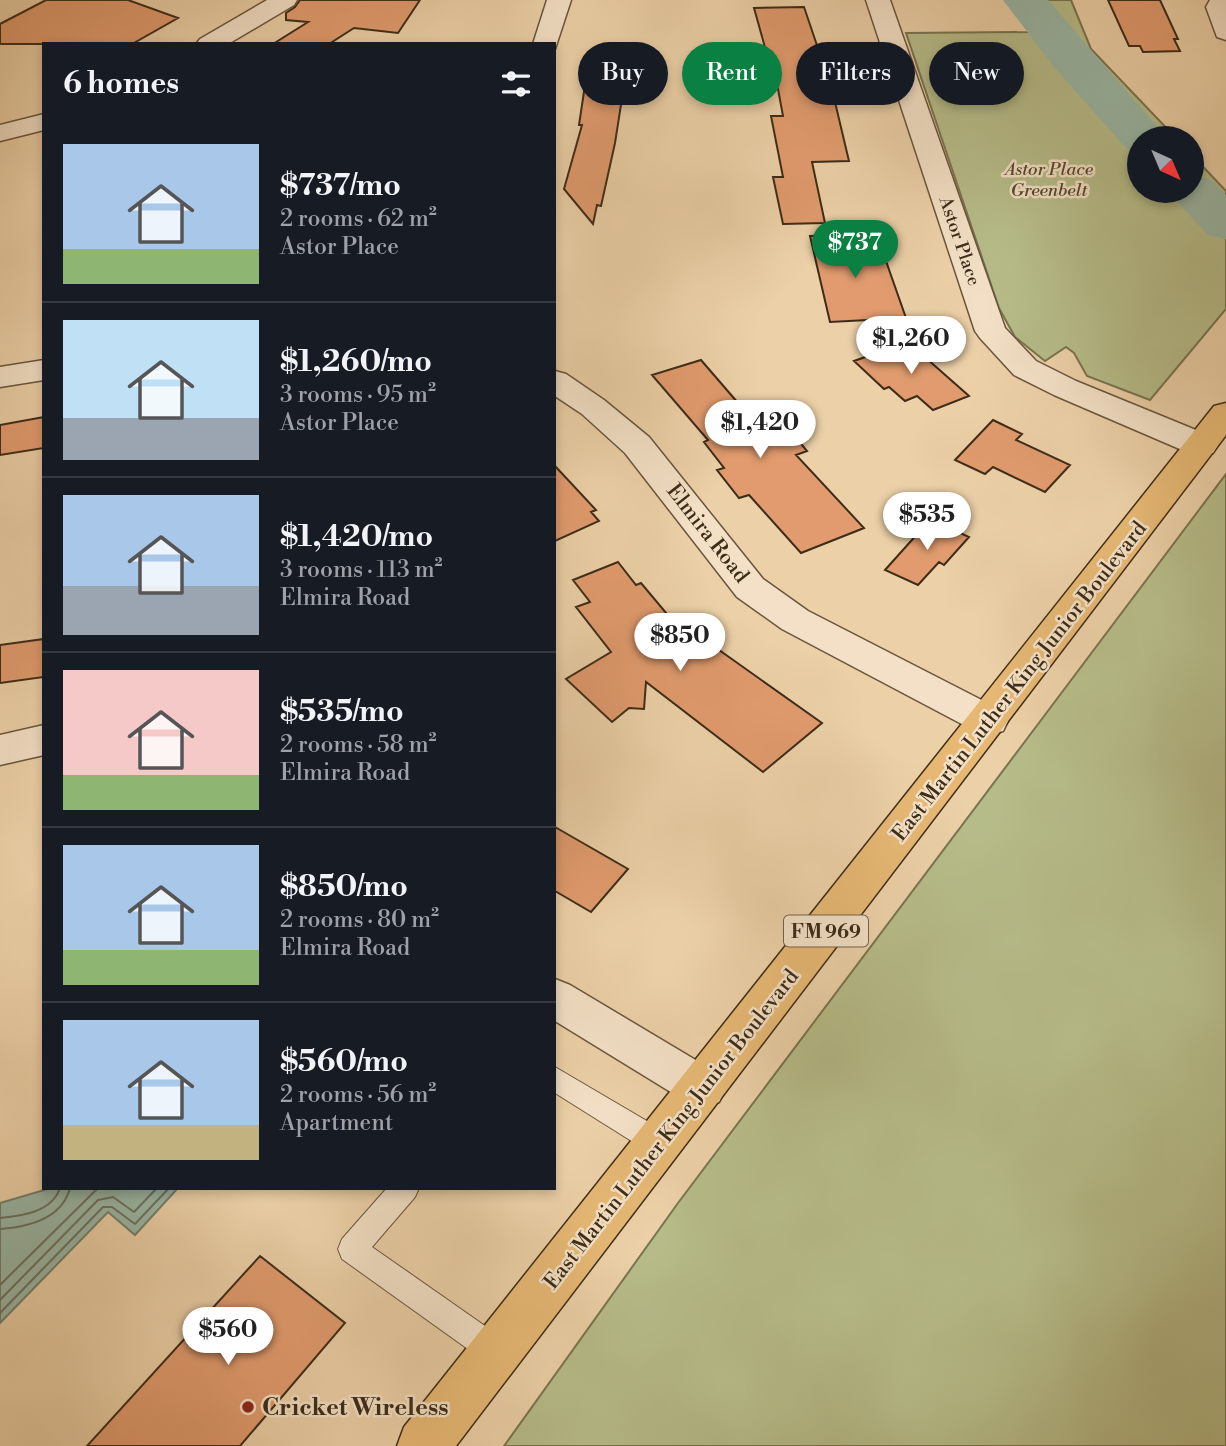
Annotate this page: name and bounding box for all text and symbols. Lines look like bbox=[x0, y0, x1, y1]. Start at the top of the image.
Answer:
chip: Buy bbox=[578, 42, 668, 105]
chip: Rent bbox=[682, 42, 782, 105]
chip: Filters bbox=[796, 42, 915, 105]
chip: New bbox=[929, 42, 1024, 105]
text: 6 homes bbox=[63, 65, 179, 103]
icon: filters bbox=[497, 65, 535, 103]
north arrow bbox=[1127, 126, 1204, 203]
map controls bbox=[1127, 126, 1204, 203]
park label: Astor Place Greenbelt bbox=[1003, 158, 1094, 202]
text: $737/mo bbox=[280, 167, 401, 205]
icon: home bbox=[119, 172, 203, 256]
street label: Astor Place bbox=[933, 192, 986, 289]
text: 2 rooms · 62 m² bbox=[280, 205, 437, 233]
pin: $737 bbox=[814, 220, 896, 280]
text: $737 bbox=[828, 229, 882, 257]
text: Astor Place bbox=[280, 233, 399, 261]
pin: $1,260 bbox=[854, 316, 968, 376]
text: $1,260 bbox=[872, 325, 950, 353]
text: $1,260/mo bbox=[280, 343, 432, 381]
icon: home bbox=[119, 348, 203, 432]
text: 3 rooms · 95 m² bbox=[280, 381, 436, 409]
pin: $1,420 bbox=[703, 400, 817, 460]
text: Astor Place bbox=[280, 409, 399, 437]
text: $1,420 bbox=[721, 409, 799, 437]
street label: Elmira Road bbox=[660, 479, 754, 588]
pin: $535 bbox=[886, 492, 968, 552]
text: $535 bbox=[899, 501, 955, 529]
street label: East Martin Luther King Junior Boulevard bbox=[887, 516, 1153, 847]
text: $1,420/mo bbox=[280, 518, 433, 556]
icon: home bbox=[119, 523, 203, 607]
text: 3 rooms · 113 m² bbox=[280, 556, 443, 584]
text: Elmira Road bbox=[280, 584, 410, 612]
pin: $850 bbox=[639, 614, 721, 673]
text: $850 bbox=[650, 622, 710, 650]
text: $535/mo bbox=[280, 693, 404, 731]
icon: home bbox=[119, 698, 203, 782]
text: 2 rooms · 58 m² bbox=[280, 731, 437, 759]
text: Elmira Road bbox=[280, 759, 410, 787]
text: $850/mo bbox=[280, 868, 408, 906]
icon: home bbox=[119, 873, 203, 957]
text: 2 rooms · 80 m² bbox=[280, 906, 439, 934]
road number: FM 969 bbox=[784, 916, 868, 946]
text: Elmira Road bbox=[280, 934, 410, 962]
street label: East Martin Luther King Junior Boulevard bbox=[539, 964, 805, 1295]
text: $560/mo bbox=[280, 1043, 408, 1081]
icon: home bbox=[119, 1048, 203, 1132]
text: 2 rooms · 56 m² bbox=[280, 1081, 436, 1109]
text: Apartment bbox=[280, 1109, 393, 1137]
pin: $560 bbox=[187, 1308, 269, 1367]
text: $560 bbox=[198, 1316, 258, 1344]
place label: Cricket Wireless bbox=[262, 1393, 448, 1423]
marker: Cricket Wireless bbox=[240, 1399, 256, 1415]

